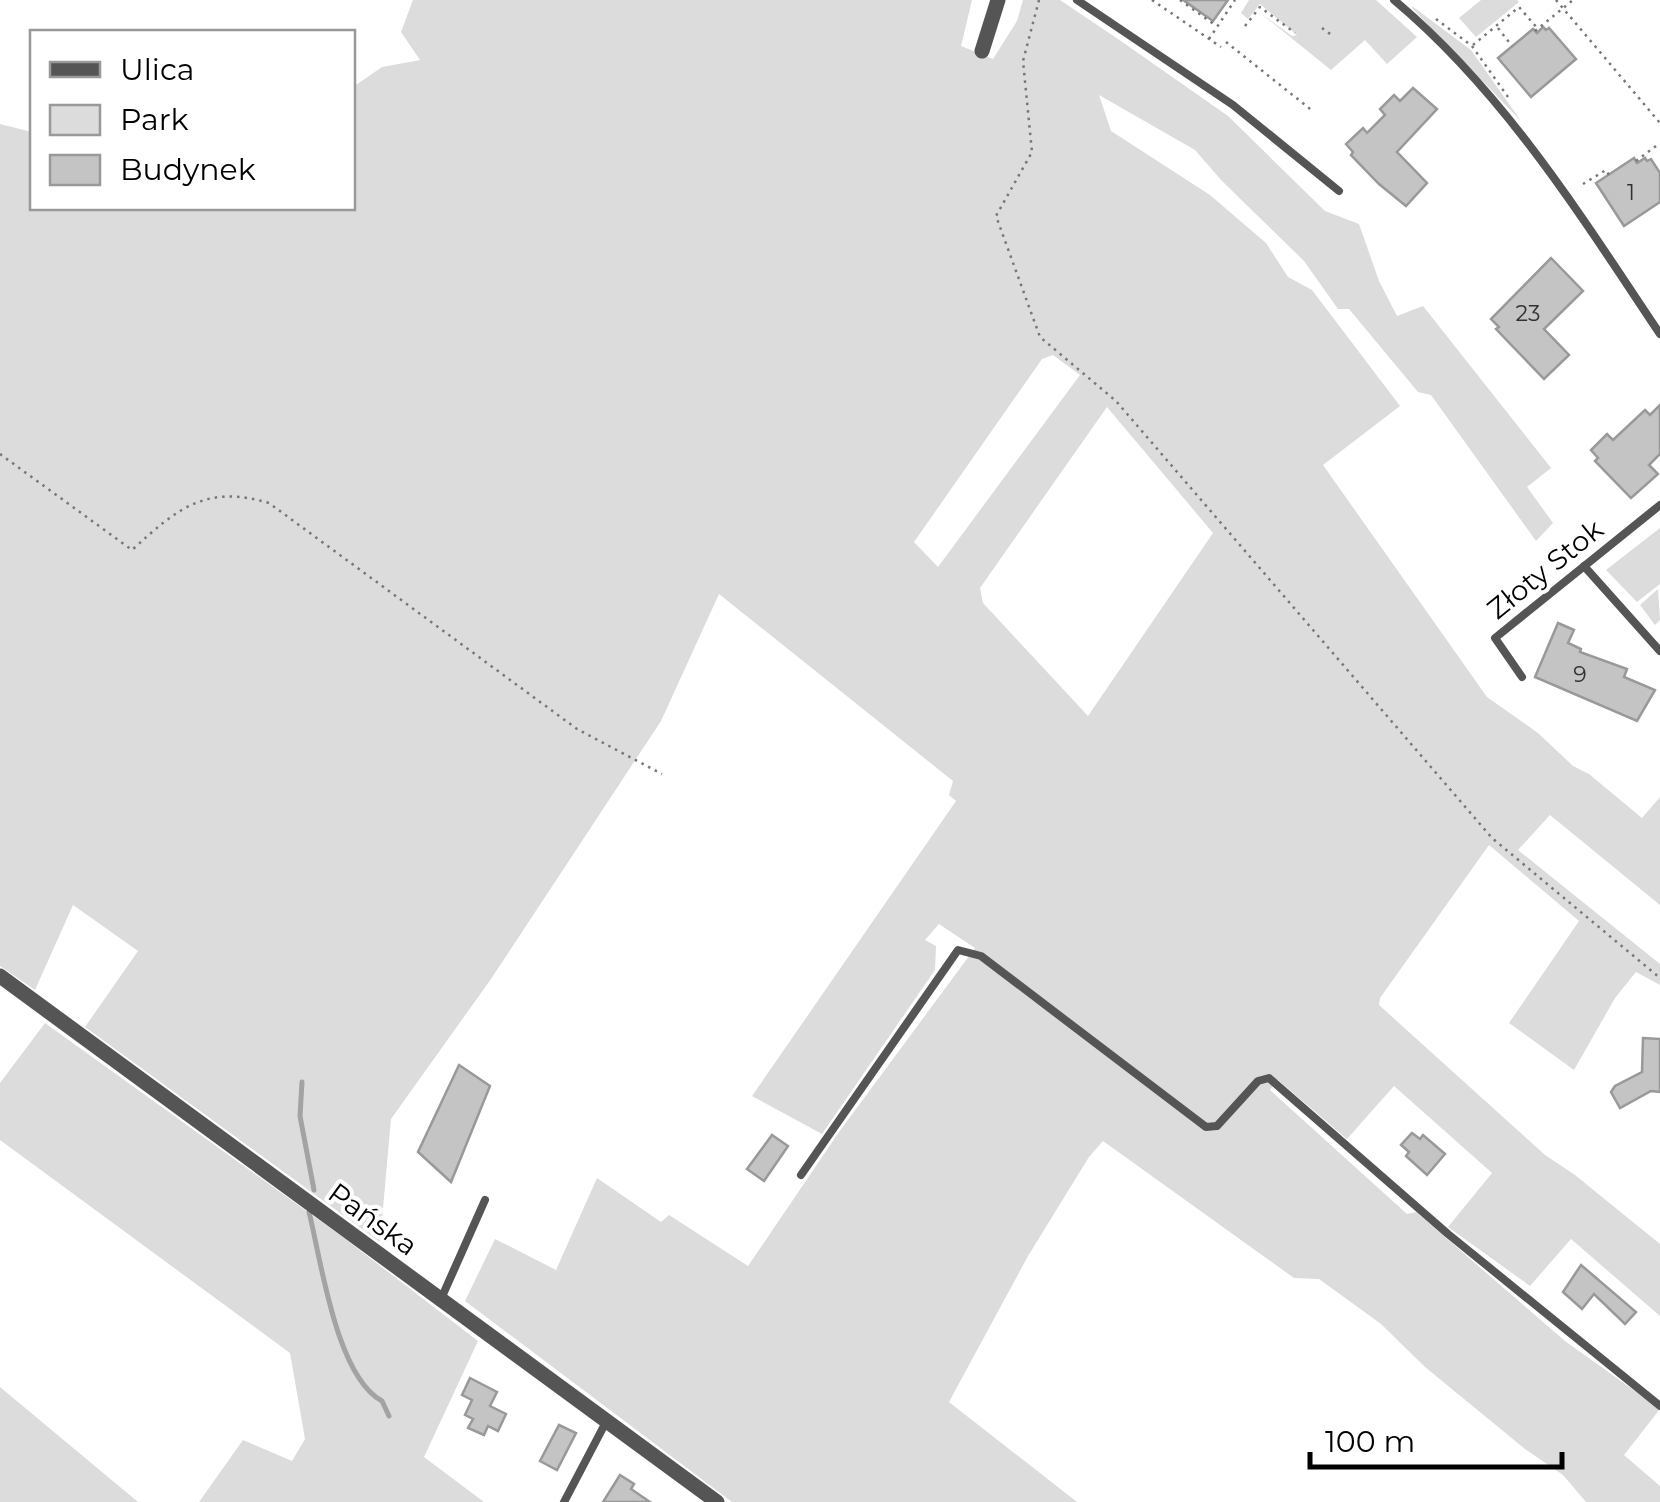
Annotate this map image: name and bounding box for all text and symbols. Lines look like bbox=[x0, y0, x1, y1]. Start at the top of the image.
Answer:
legend bbox=[30, 30, 355, 210]
text: Ulica bbox=[120, 51, 195, 88]
text: Park bbox=[120, 101, 189, 138]
text: Budynek bbox=[120, 151, 256, 188]
house number: 1 bbox=[1627, 179, 1635, 206]
house number: 23 bbox=[1516, 300, 1540, 327]
street label: Złoty Stok bbox=[1480, 512, 1610, 626]
house number: 9 bbox=[1573, 661, 1587, 688]
street label: Pańska bbox=[322, 1175, 424, 1263]
scale bar bbox=[1310, 1407, 1562, 1469]
text: 100 m bbox=[1325, 1423, 1415, 1460]

